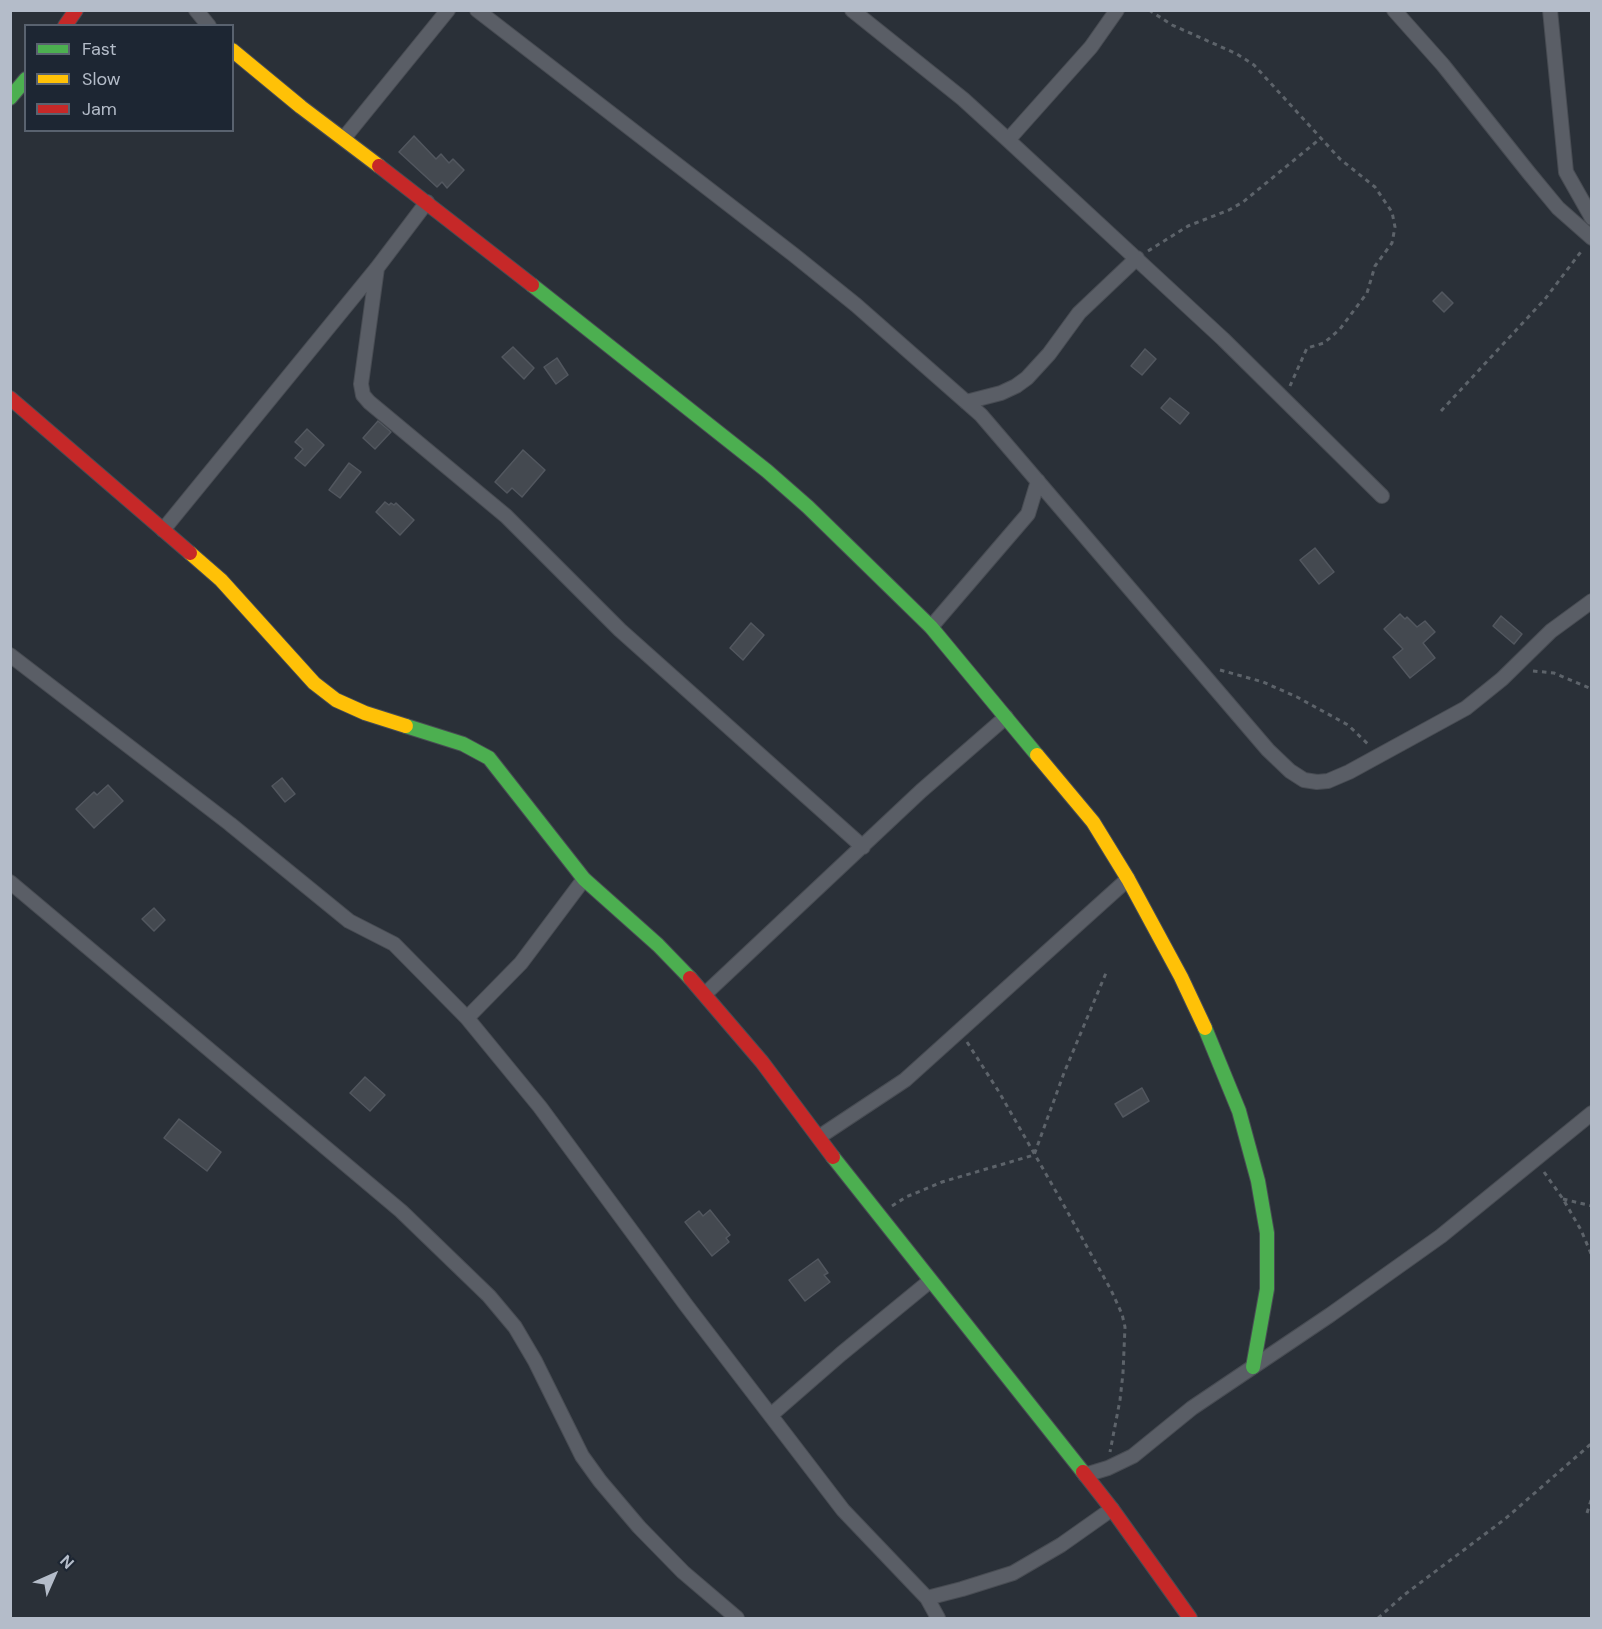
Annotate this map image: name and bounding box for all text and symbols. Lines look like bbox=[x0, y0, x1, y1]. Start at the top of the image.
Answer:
legend bbox=[24, 24, 234, 132]
text: Fast bbox=[82, 37, 117, 61]
text: Slow bbox=[82, 67, 121, 91]
text: Jam bbox=[82, 97, 117, 121]
north arrow bbox=[24, 1545, 84, 1605]
text: N bbox=[56, 1550, 79, 1573]

